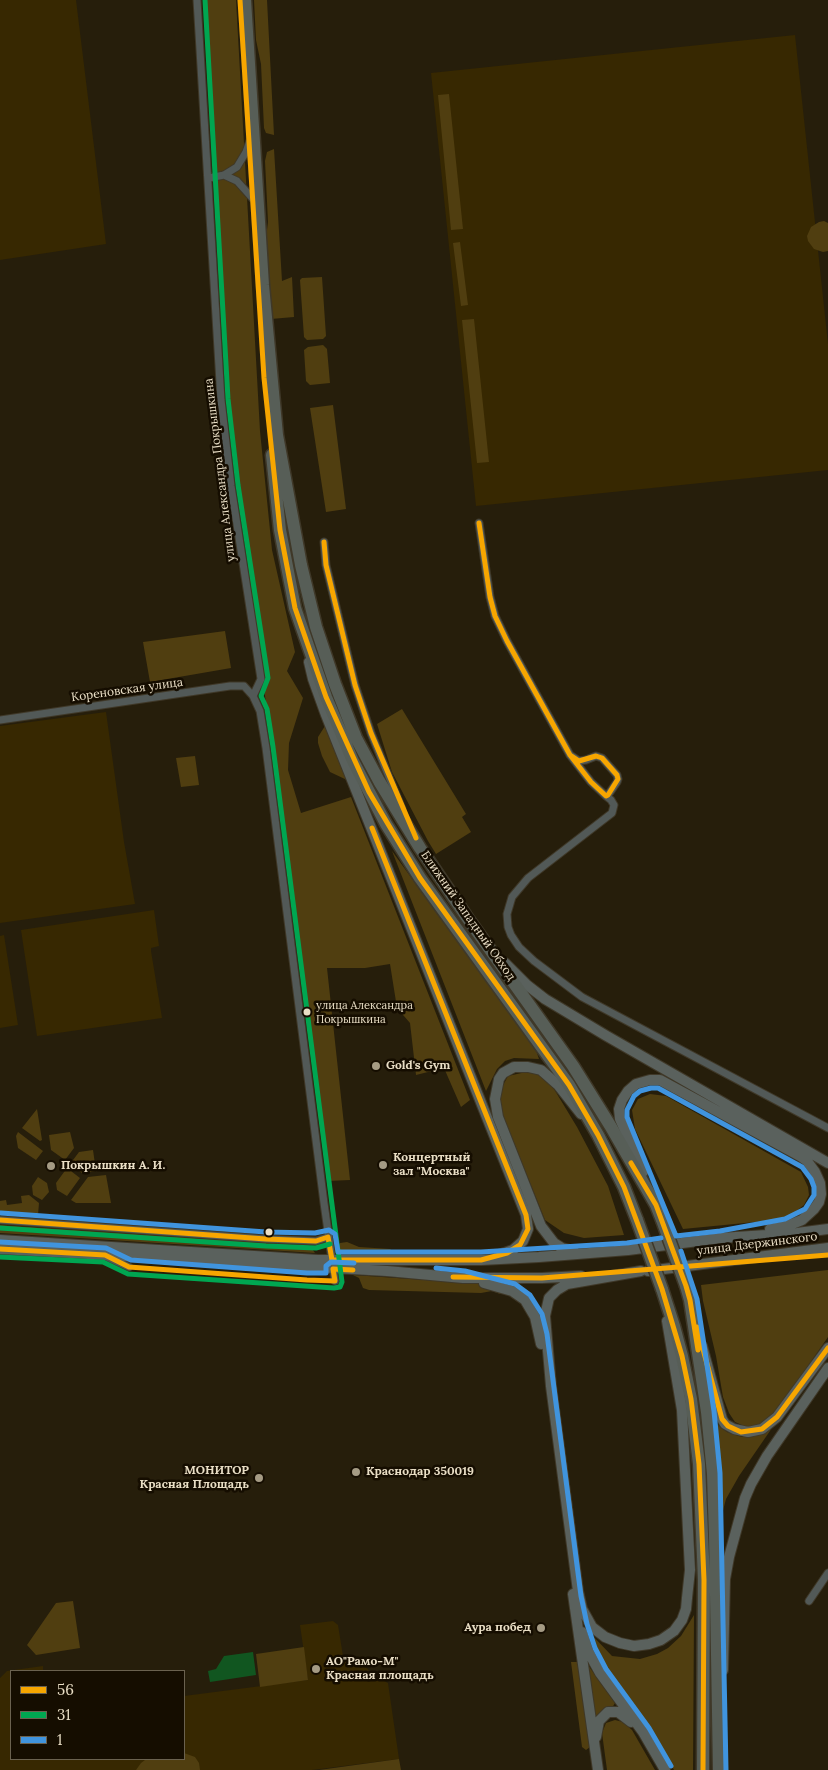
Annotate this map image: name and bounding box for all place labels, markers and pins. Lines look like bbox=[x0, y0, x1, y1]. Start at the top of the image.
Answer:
place label: улица Александра Покрышкина bbox=[316, 999, 413, 1025]
marker: улица Александра Покрышкина bbox=[302, 1007, 312, 1017]
place label: Gold's Gym bbox=[386, 1059, 450, 1073]
marker: Gold's Gym bbox=[370, 1060, 382, 1072]
place label: Концертный зал "Москва" bbox=[393, 1151, 470, 1179]
place label: Покрышкин А. И. bbox=[61, 1159, 165, 1173]
marker: Концертный зал "Москва" bbox=[377, 1159, 389, 1171]
marker: Покрышкин А. И. bbox=[45, 1160, 57, 1172]
unlabelled marker bbox=[264, 1227, 274, 1237]
place label: МОНИТОР Красная Площадь bbox=[140, 1464, 249, 1492]
place label: Краснодар 350019 bbox=[366, 1465, 474, 1479]
marker: Краснодар 350019 bbox=[350, 1466, 362, 1478]
marker: МОНИТОР Красная Площадь bbox=[253, 1472, 265, 1484]
place label: Аура побед bbox=[464, 1621, 531, 1635]
marker: Аура побед bbox=[535, 1622, 547, 1634]
place label: АО"Рамо-М" Красная площадь bbox=[326, 1655, 434, 1683]
marker: АО"Рамо-М" Красная площадь bbox=[310, 1663, 322, 1675]

